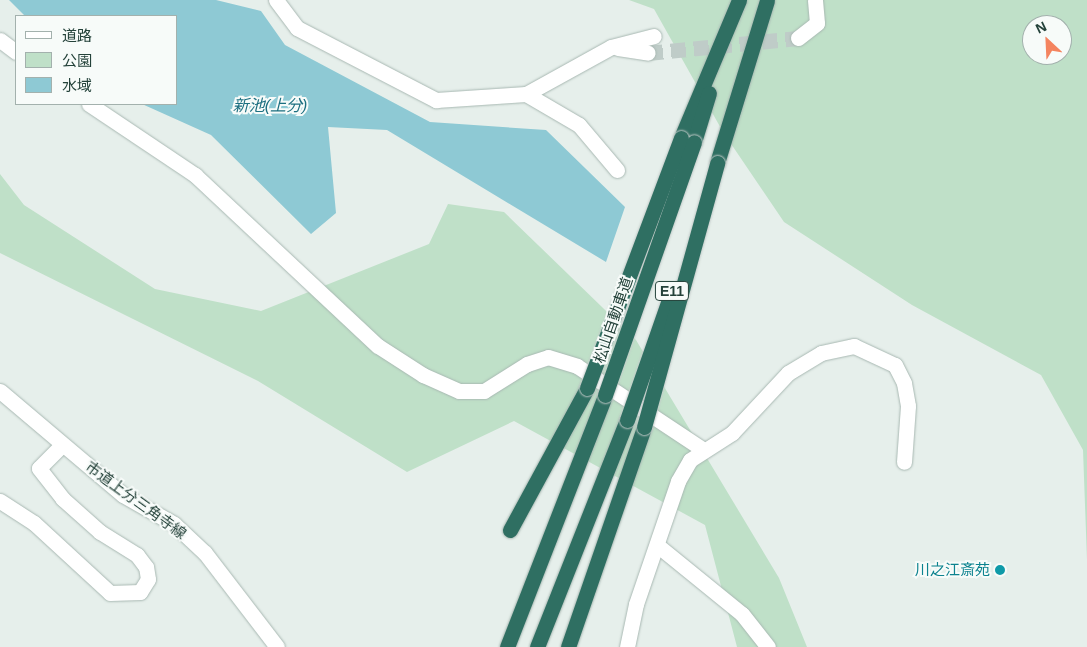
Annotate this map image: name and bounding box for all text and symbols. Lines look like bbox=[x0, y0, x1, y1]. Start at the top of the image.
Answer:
legend bbox=[15, 15, 178, 105]
north arrow bbox=[1022, 15, 1072, 65]
text: N bbox=[1033, 18, 1049, 37]
text: 道路 bbox=[62, 27, 92, 44]
text: 公園 bbox=[62, 52, 92, 69]
text: 水域 bbox=[62, 77, 92, 94]
water label: 新池(上分) bbox=[233, 96, 307, 116]
street label: 松山自動車道 bbox=[590, 275, 636, 365]
road number: E11 bbox=[654, 280, 690, 302]
street label: 市道上分三角寺線 bbox=[82, 457, 190, 543]
place label: 川之江斎苑 bbox=[915, 561, 990, 579]
marker: 川之江斎苑 bbox=[994, 564, 1006, 576]

